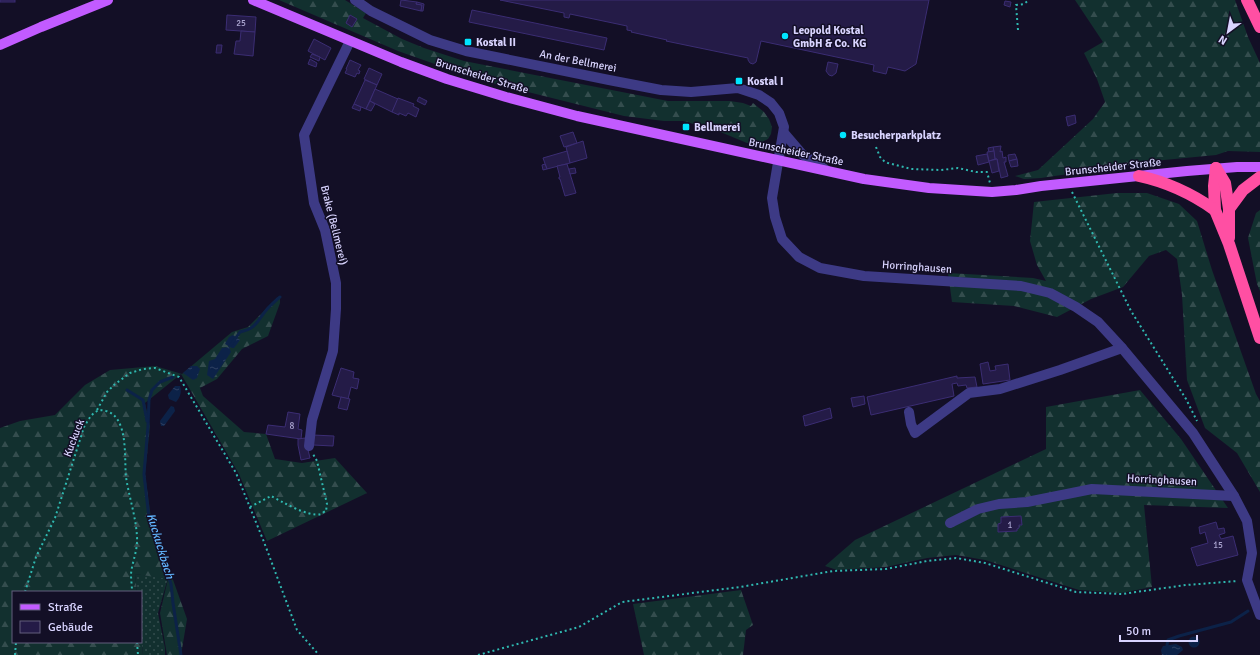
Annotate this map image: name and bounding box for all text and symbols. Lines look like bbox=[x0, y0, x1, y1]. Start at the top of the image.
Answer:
north arrow bbox=[1208, 12, 1248, 52]
house number: 25 bbox=[236, 18, 246, 29]
place label: Leopold Kostal GmbH & Co. KG bbox=[793, 24, 866, 50]
marker: Leopold Kostal GmbH & Co. KG bbox=[780, 31, 790, 41]
text: N bbox=[1216, 33, 1230, 48]
place label: Kostal II bbox=[476, 36, 516, 49]
marker: Kostal II bbox=[463, 37, 473, 47]
street label: An der Bellmerei bbox=[538, 47, 618, 75]
street label: Brunscheider Straße bbox=[434, 56, 530, 96]
place label: Kostal I bbox=[747, 75, 783, 88]
marker: Kostal I bbox=[734, 76, 744, 86]
place label: Bellmerei bbox=[694, 121, 740, 134]
marker: Bellmerei bbox=[681, 122, 691, 132]
place label: Besucherparkplatz bbox=[851, 129, 941, 142]
marker: Besucherparkplatz bbox=[838, 130, 848, 140]
street label: Brunscheider Straße bbox=[747, 136, 845, 168]
street label: Brunscheider Straße bbox=[1064, 155, 1162, 179]
street label: Brake (Bellmerei) bbox=[318, 184, 350, 266]
street label: Horringhausen bbox=[882, 258, 952, 276]
street label: Kuckuck bbox=[61, 417, 87, 459]
house number: 8 bbox=[290, 421, 295, 432]
street label: Horringhausen bbox=[1127, 472, 1197, 488]
water label: Kuckuckbach bbox=[143, 511, 177, 581]
house number: 1 bbox=[1008, 520, 1013, 531]
house number: 15 bbox=[1213, 540, 1223, 551]
legend bbox=[12, 591, 142, 643]
text: Straße bbox=[48, 600, 83, 615]
scale bar bbox=[1120, 617, 1197, 643]
text: Gebäude bbox=[48, 620, 93, 635]
text: 50 m bbox=[1126, 624, 1151, 639]

